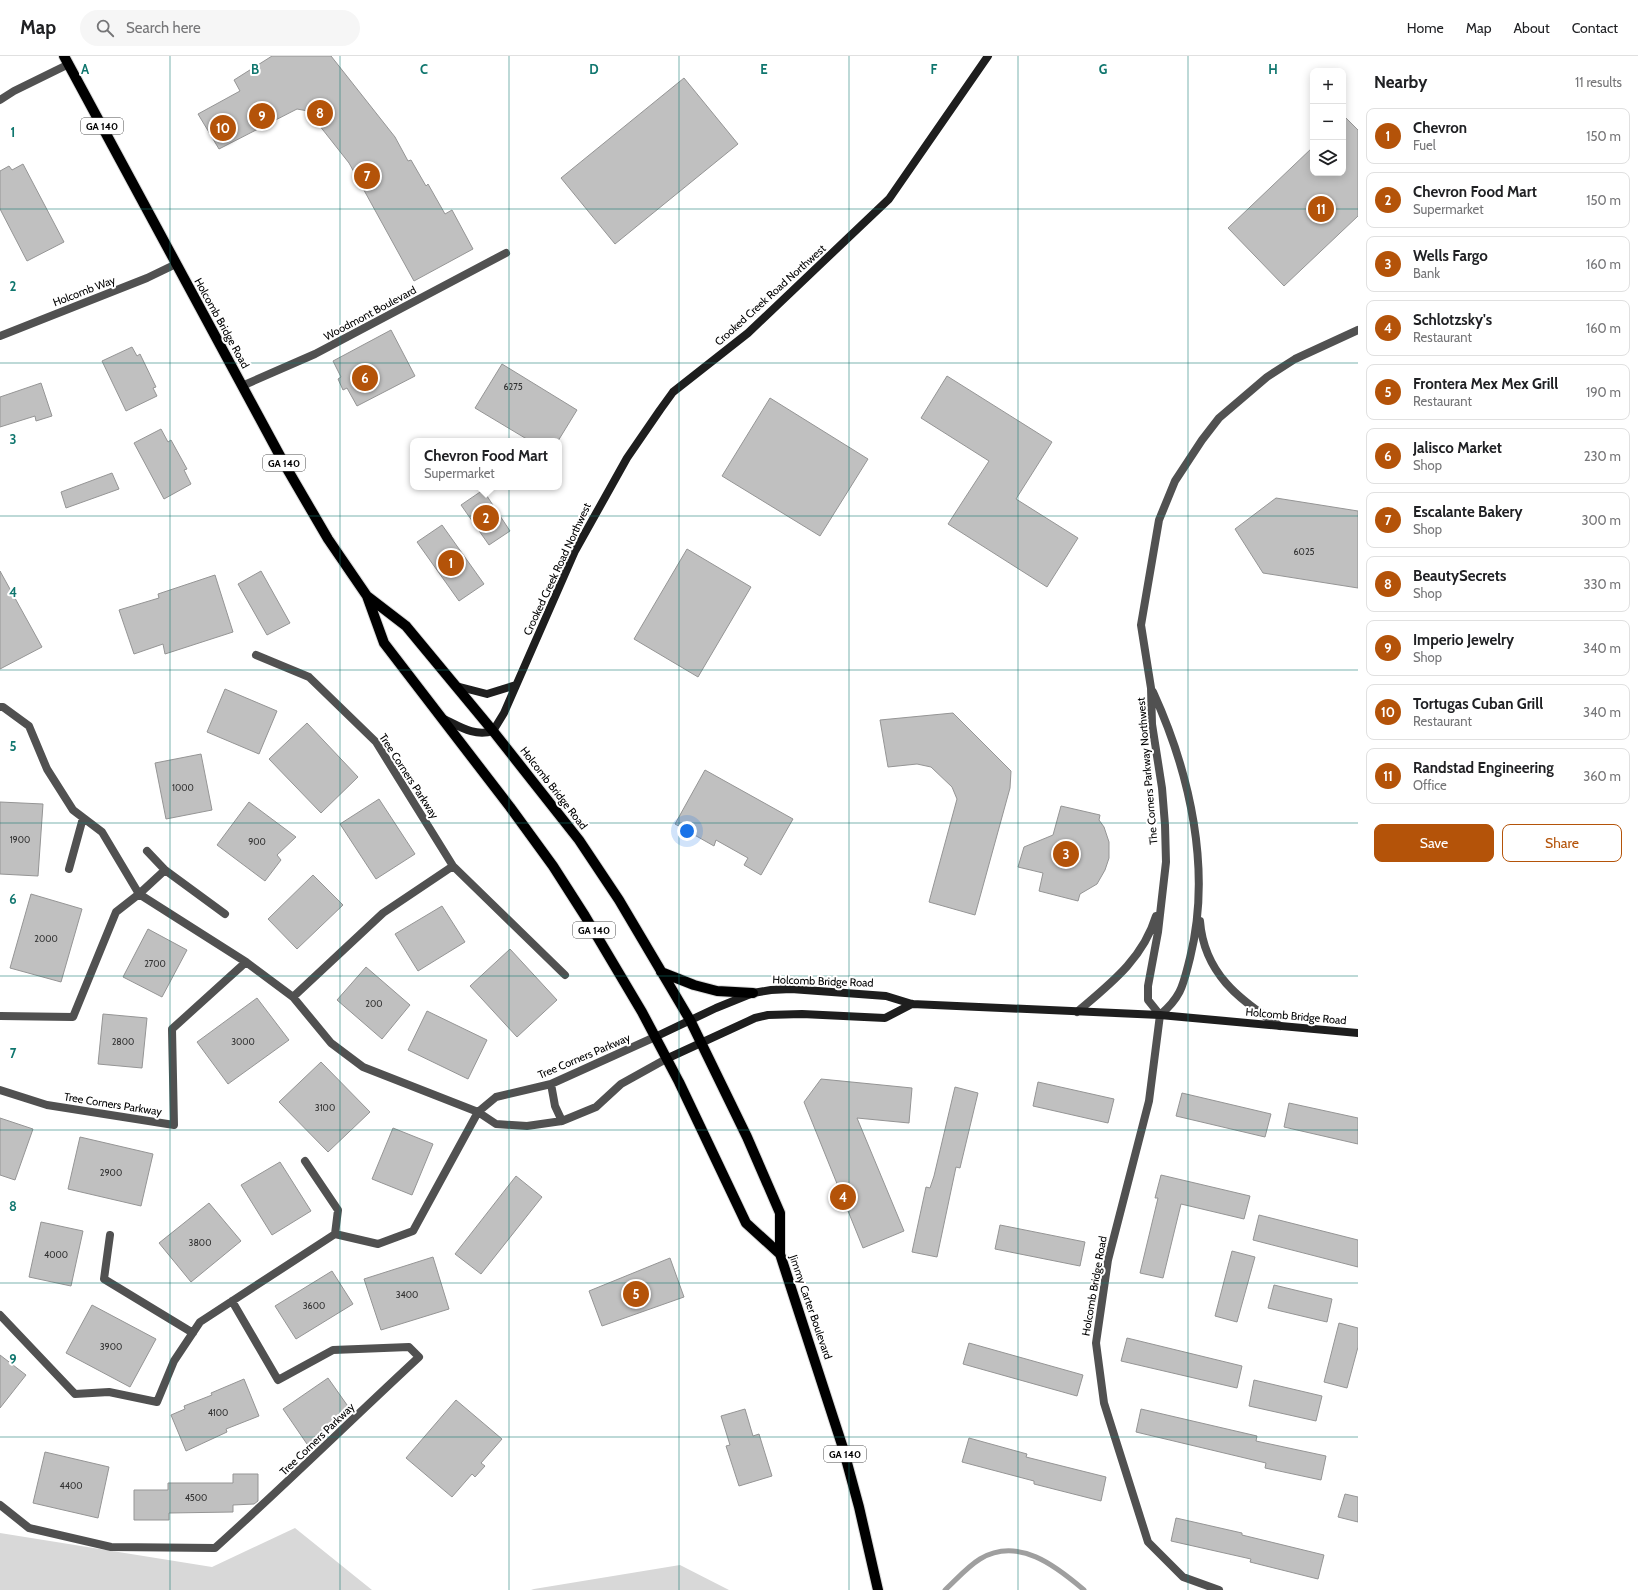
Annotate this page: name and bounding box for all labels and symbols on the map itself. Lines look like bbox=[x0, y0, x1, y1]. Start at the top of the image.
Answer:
text: A bbox=[81, 61, 90, 77]
text: B bbox=[251, 61, 259, 77]
text: C bbox=[420, 61, 428, 77]
text: D bbox=[589, 61, 599, 77]
text: E bbox=[760, 61, 768, 77]
text: F bbox=[931, 61, 938, 77]
text: G bbox=[1099, 61, 1108, 77]
text: H bbox=[1268, 61, 1278, 77]
pin: 8 bbox=[307, 98, 333, 128]
pin: 9 bbox=[249, 101, 275, 131]
pin: 10 bbox=[210, 113, 236, 143]
road number: GA 140 bbox=[81, 118, 123, 134]
text: 1 bbox=[11, 124, 15, 140]
pin: 7 bbox=[354, 161, 380, 191]
pin: 11 bbox=[1308, 194, 1334, 224]
street label: Crooked Creek Road Northwest bbox=[712, 241, 829, 349]
street label: Holcomb Way bbox=[51, 272, 118, 309]
street label: Holcomb Bridge Road bbox=[191, 275, 253, 371]
text: 2 bbox=[10, 278, 17, 294]
street label: Woodmont Boulevard bbox=[321, 283, 419, 343]
pin: 6 bbox=[352, 363, 378, 393]
house number: 6275 bbox=[503, 381, 523, 392]
text: 3 bbox=[9, 431, 17, 447]
road number: GA 140 bbox=[263, 455, 305, 471]
street label: Crooked Creek Road Northwest bbox=[520, 500, 594, 637]
pin: 2 bbox=[473, 503, 499, 533]
house number: 6025 bbox=[1294, 546, 1315, 557]
pin: 1 bbox=[438, 548, 464, 578]
text: 4 bbox=[9, 584, 17, 600]
street label: The Corners Parkway Northwest bbox=[1134, 697, 1160, 845]
street label: Tree Corners Parkway bbox=[376, 731, 442, 822]
text: 5 bbox=[10, 738, 17, 754]
street label: Holcomb Bridge Road bbox=[517, 744, 591, 832]
house number: 1000 bbox=[172, 782, 194, 793]
your location bbox=[677, 821, 697, 841]
house number: 1900 bbox=[10, 834, 30, 845]
house number: 900 bbox=[248, 836, 266, 847]
pin: 3 bbox=[1053, 839, 1079, 869]
text: 6 bbox=[9, 891, 17, 907]
road number: GA 140 bbox=[573, 922, 615, 938]
house number: 2000 bbox=[34, 933, 58, 944]
house number: 2700 bbox=[144, 958, 166, 969]
street label: Holcomb Bridge Road bbox=[772, 972, 874, 990]
house number: 200 bbox=[365, 998, 383, 1009]
street label: Holcomb Bridge Road bbox=[1245, 1005, 1347, 1027]
street label: Tree Corners Parkway bbox=[536, 1030, 633, 1082]
house number: 2800 bbox=[112, 1036, 134, 1047]
house number: 3000 bbox=[231, 1036, 255, 1047]
text: 7 bbox=[10, 1045, 17, 1061]
street label: Tree Corners Parkway bbox=[63, 1089, 163, 1119]
house number: 3100 bbox=[315, 1102, 335, 1113]
house number: 2900 bbox=[100, 1167, 122, 1178]
pin: 4 bbox=[830, 1182, 856, 1212]
text: 8 bbox=[9, 1198, 17, 1214]
street label: Holcomb Bridge Road bbox=[1078, 1235, 1110, 1337]
house number: 3800 bbox=[189, 1237, 211, 1248]
house number: 4000 bbox=[44, 1249, 68, 1260]
street label: Jimmy Carter Boulevard bbox=[786, 1252, 835, 1361]
pin: 5 bbox=[623, 1279, 649, 1309]
house number: 3400 bbox=[396, 1289, 418, 1300]
house number: 3600 bbox=[303, 1300, 325, 1311]
house number: 3900 bbox=[100, 1341, 122, 1352]
text: 9 bbox=[9, 1351, 17, 1367]
street label: Tree Corners Parkway bbox=[277, 1399, 358, 1478]
house number: 4100 bbox=[208, 1407, 228, 1418]
road number: GA 140 bbox=[824, 1446, 866, 1462]
house number: 4400 bbox=[60, 1480, 82, 1491]
house number: 4500 bbox=[185, 1492, 207, 1503]

